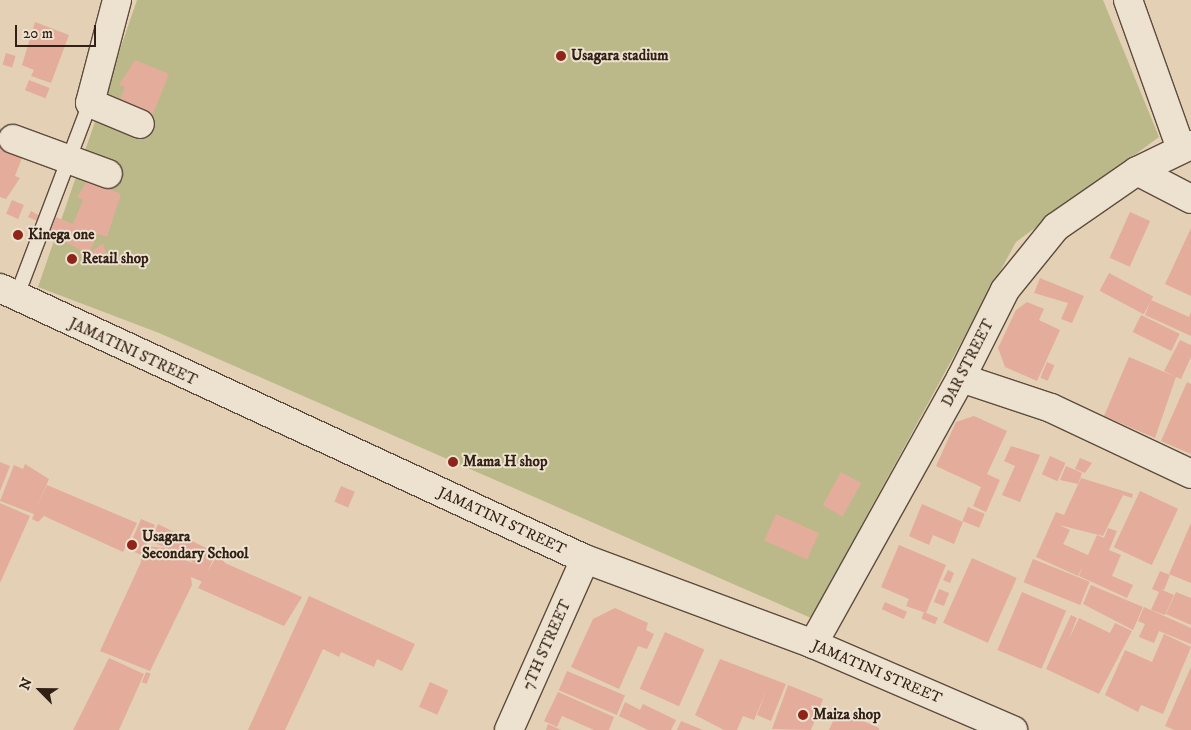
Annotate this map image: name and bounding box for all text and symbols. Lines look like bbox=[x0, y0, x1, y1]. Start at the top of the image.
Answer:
scale bar bbox=[18, 15, 99, 47]
text: 20 m bbox=[23, 24, 53, 43]
place label: Usagara stadium bbox=[571, 47, 668, 65]
marker: Usagara stadium bbox=[555, 50, 567, 62]
place label: Kinega one bbox=[28, 226, 95, 244]
marker: Kinega one bbox=[12, 229, 24, 241]
place label: Retail shop bbox=[82, 250, 149, 268]
marker: Retail shop bbox=[66, 253, 78, 265]
street label: JAMATINI STREET bbox=[66, 314, 200, 390]
street label: DAR STREET bbox=[938, 316, 998, 410]
place label: Mama H shop bbox=[463, 453, 547, 471]
marker: Mama H shop bbox=[447, 456, 459, 468]
street label: JAMATINI STREET bbox=[435, 483, 569, 559]
place label: Usagara Secondary School bbox=[142, 527, 249, 562]
marker: Usagara Secondary School bbox=[126, 539, 138, 551]
street label: 7TH STREET bbox=[519, 597, 575, 693]
street label: JAMATINI STREET bbox=[809, 637, 945, 707]
north arrow bbox=[15, 665, 65, 715]
text: N bbox=[16, 675, 37, 693]
place label: Maiza shop bbox=[813, 706, 881, 724]
marker: Maiza shop bbox=[797, 709, 809, 721]

